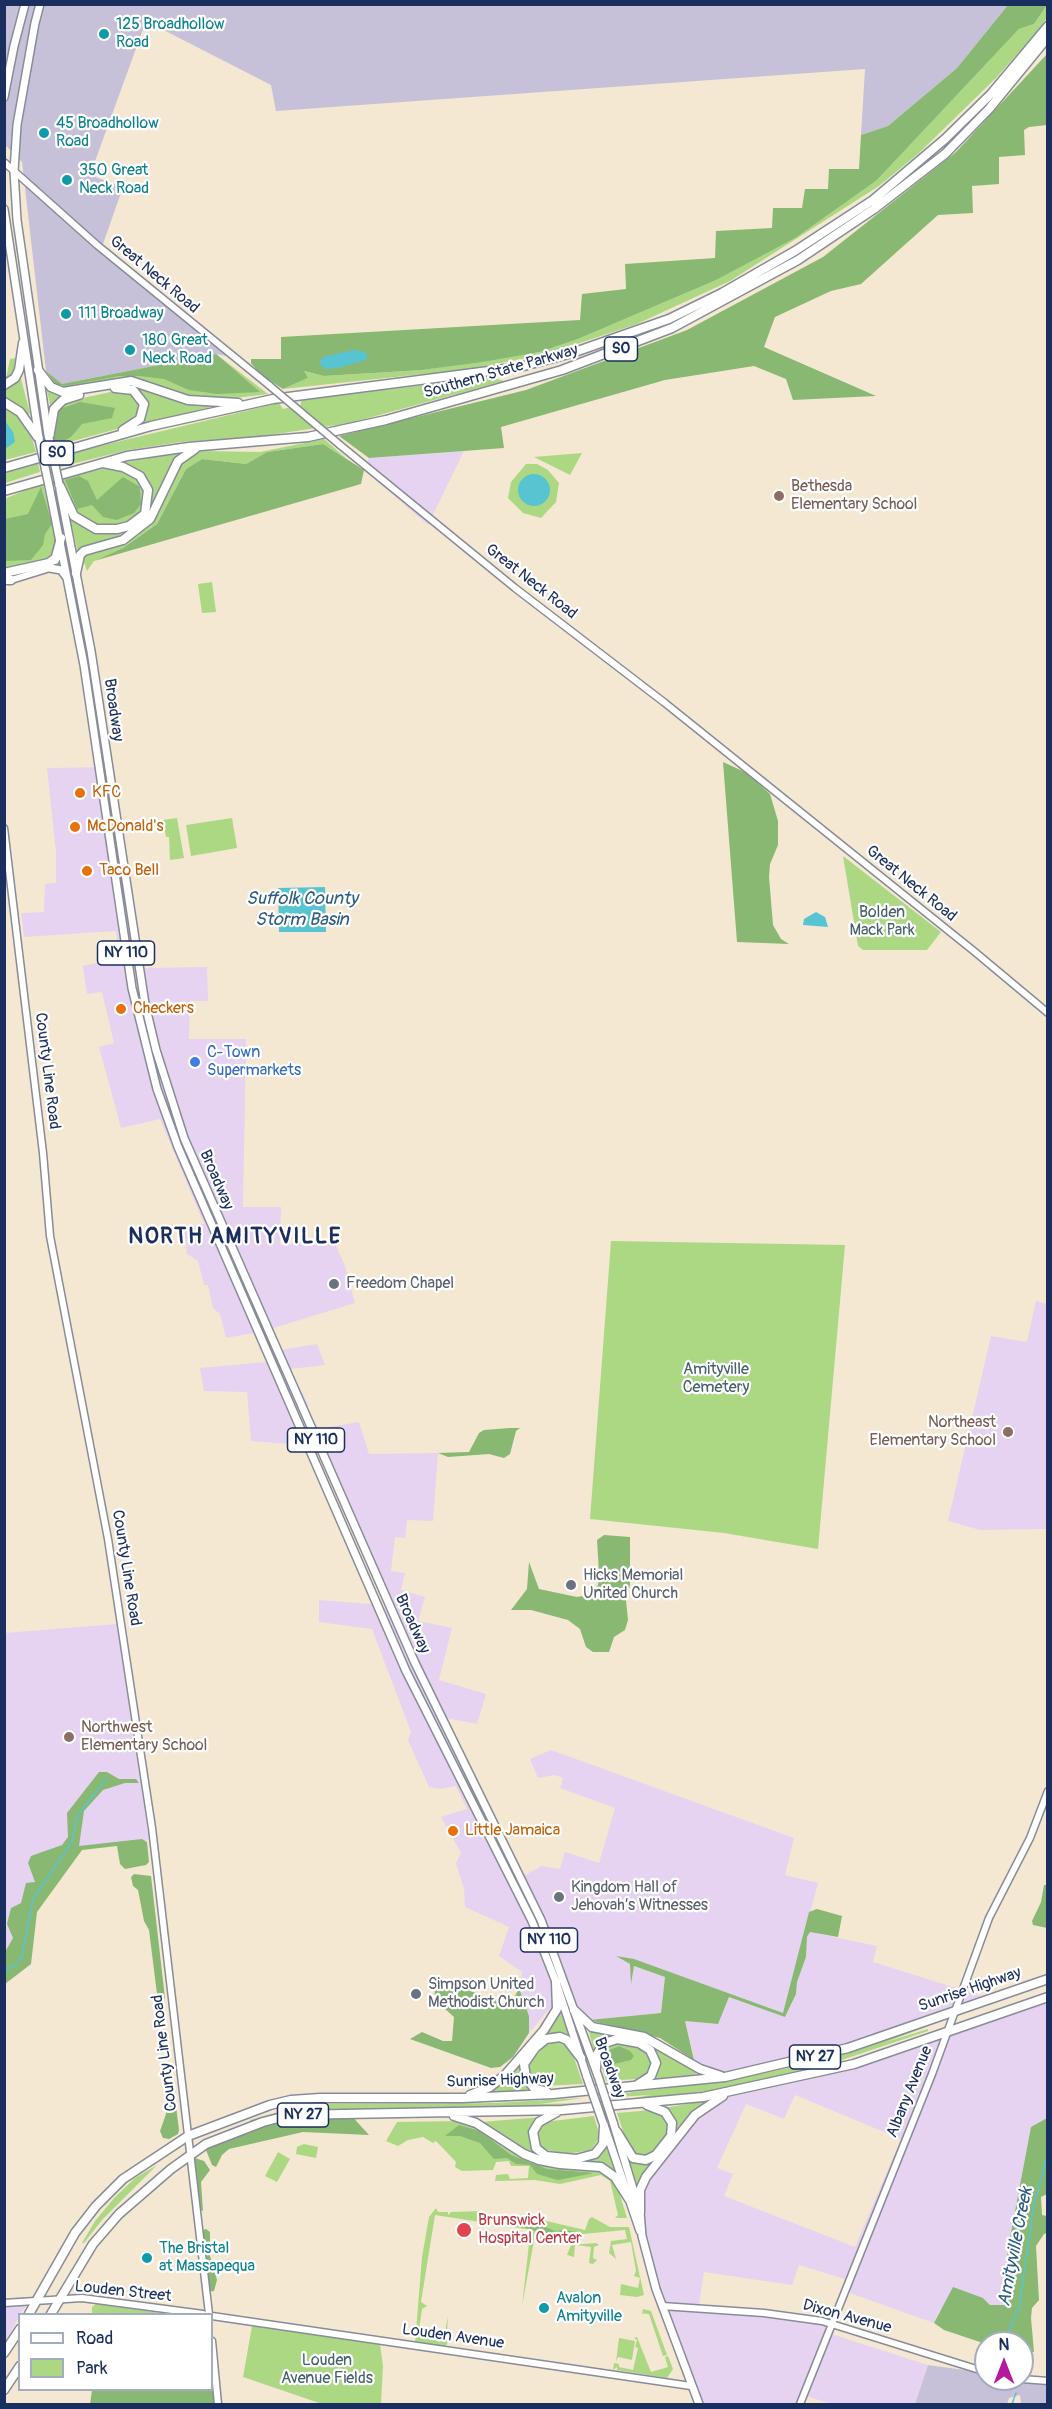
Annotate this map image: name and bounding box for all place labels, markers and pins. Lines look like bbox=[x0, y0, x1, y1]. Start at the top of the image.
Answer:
place label: 125 Broadhollow Road bbox=[116, 15, 225, 53]
marker: 125 Broadhollow Road bbox=[97, 27, 111, 41]
place label: 45 Broadhollow Road bbox=[56, 114, 159, 152]
marker: 45 Broadhollow Road bbox=[37, 126, 51, 140]
place label: 350 Great Neck Road bbox=[79, 161, 149, 199]
marker: 350 Great Neck Road bbox=[60, 173, 74, 187]
place label: 111 Broadway bbox=[78, 304, 164, 324]
marker: 111 Broadway bbox=[59, 307, 73, 321]
place label: 180 Great Neck Road bbox=[142, 331, 212, 369]
marker: 180 Great Neck Road bbox=[123, 343, 137, 357]
place label: Bethesda Elementary School bbox=[791, 477, 917, 515]
marker: Bethesda Elementary School bbox=[772, 489, 786, 503]
place label: KFC bbox=[92, 783, 121, 803]
marker: KFC bbox=[73, 786, 87, 800]
place label: McDonald's bbox=[87, 817, 164, 837]
marker: McDonald's bbox=[68, 820, 82, 834]
place label: Taco Bell bbox=[99, 861, 159, 881]
marker: Taco Bell bbox=[80, 864, 94, 878]
place label: Checkers bbox=[133, 999, 194, 1019]
marker: Checkers bbox=[114, 1002, 128, 1016]
place label: C‑Town Supermarkets bbox=[207, 1043, 301, 1081]
marker: C‑Town Supermarkets bbox=[188, 1055, 202, 1069]
place label: Freedom Chapel bbox=[346, 1274, 454, 1294]
marker: Freedom Chapel bbox=[327, 1277, 341, 1291]
place label: Northeast Elementary School bbox=[870, 1413, 996, 1451]
marker: Northeast Elementary School bbox=[1001, 1425, 1015, 1439]
place label: Hicks Memorial United Church bbox=[583, 1566, 683, 1604]
marker: Hicks Memorial United Church bbox=[564, 1578, 578, 1592]
place label: Northwest Elementary School bbox=[81, 1718, 207, 1756]
marker: Northwest Elementary School bbox=[62, 1730, 76, 1744]
place label: Little Jamaica bbox=[465, 1821, 560, 1841]
marker: Little Jamaica bbox=[446, 1824, 460, 1838]
place label: Kingdom Hall of Jehovah’s Witnesses bbox=[571, 1878, 708, 1916]
marker: Kingdom Hall of Jehovah’s Witnesses bbox=[552, 1890, 566, 1904]
place label: Simpson United Methodist Church bbox=[428, 1975, 544, 2013]
marker: Simpson United Methodist Church bbox=[409, 1987, 423, 2001]
place label: Brunswick Hospital Center bbox=[478, 2211, 582, 2249]
marker: Brunswick Hospital Center bbox=[455, 2221, 473, 2239]
place label: The Bristal at Massapequa bbox=[159, 2239, 255, 2277]
marker: The Bristal at Massapequa bbox=[140, 2251, 154, 2265]
place label: Avalon Amityville bbox=[556, 2289, 622, 2327]
marker: Avalon Amityville bbox=[537, 2301, 551, 2315]

